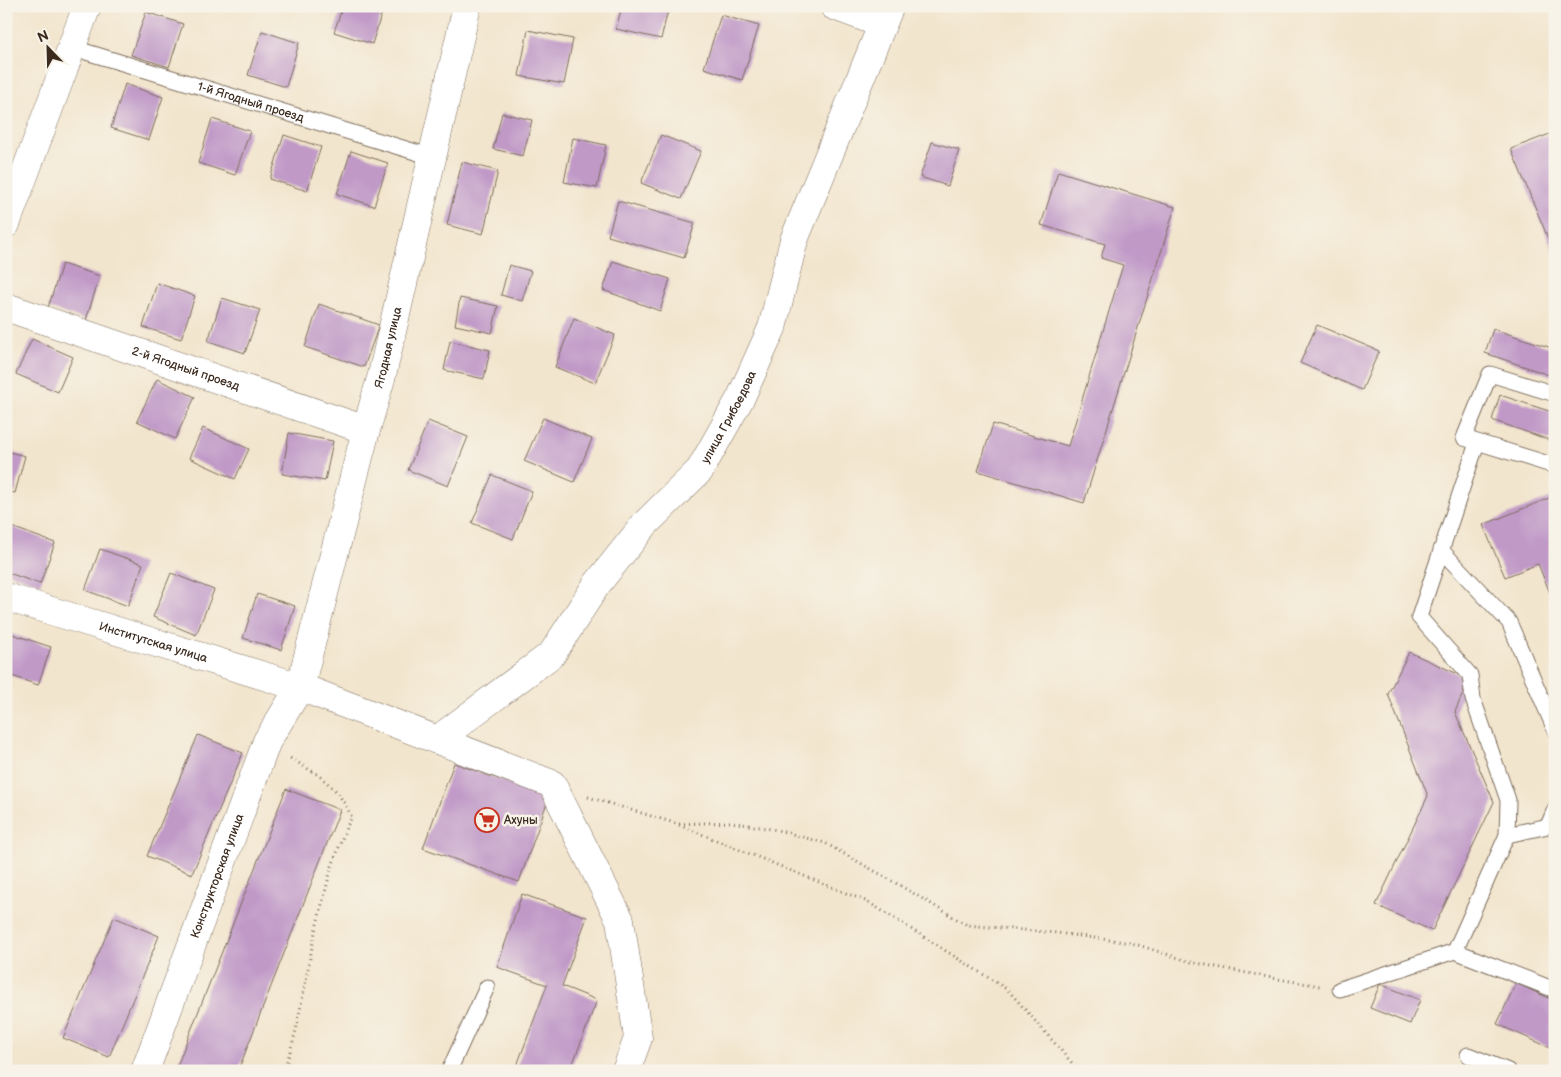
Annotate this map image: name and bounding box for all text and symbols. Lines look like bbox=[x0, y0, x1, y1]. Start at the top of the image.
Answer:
north arrow bbox=[22, 22, 72, 72]
text: N bbox=[35, 27, 51, 46]
street label: 1-й Ягодный проезд bbox=[196, 79, 307, 125]
street label: Ягодная улица bbox=[371, 305, 405, 390]
street label: 2-й Ягодный проезд bbox=[130, 343, 242, 394]
street label: улица Грибоедова bbox=[698, 368, 759, 466]
street label: Институтская улица bbox=[97, 618, 209, 666]
supermarket icon: Ахуны bbox=[474, 807, 500, 833]
street label: Конструкторская улица bbox=[187, 812, 247, 940]
place label: Ахуны bbox=[503, 813, 538, 828]

